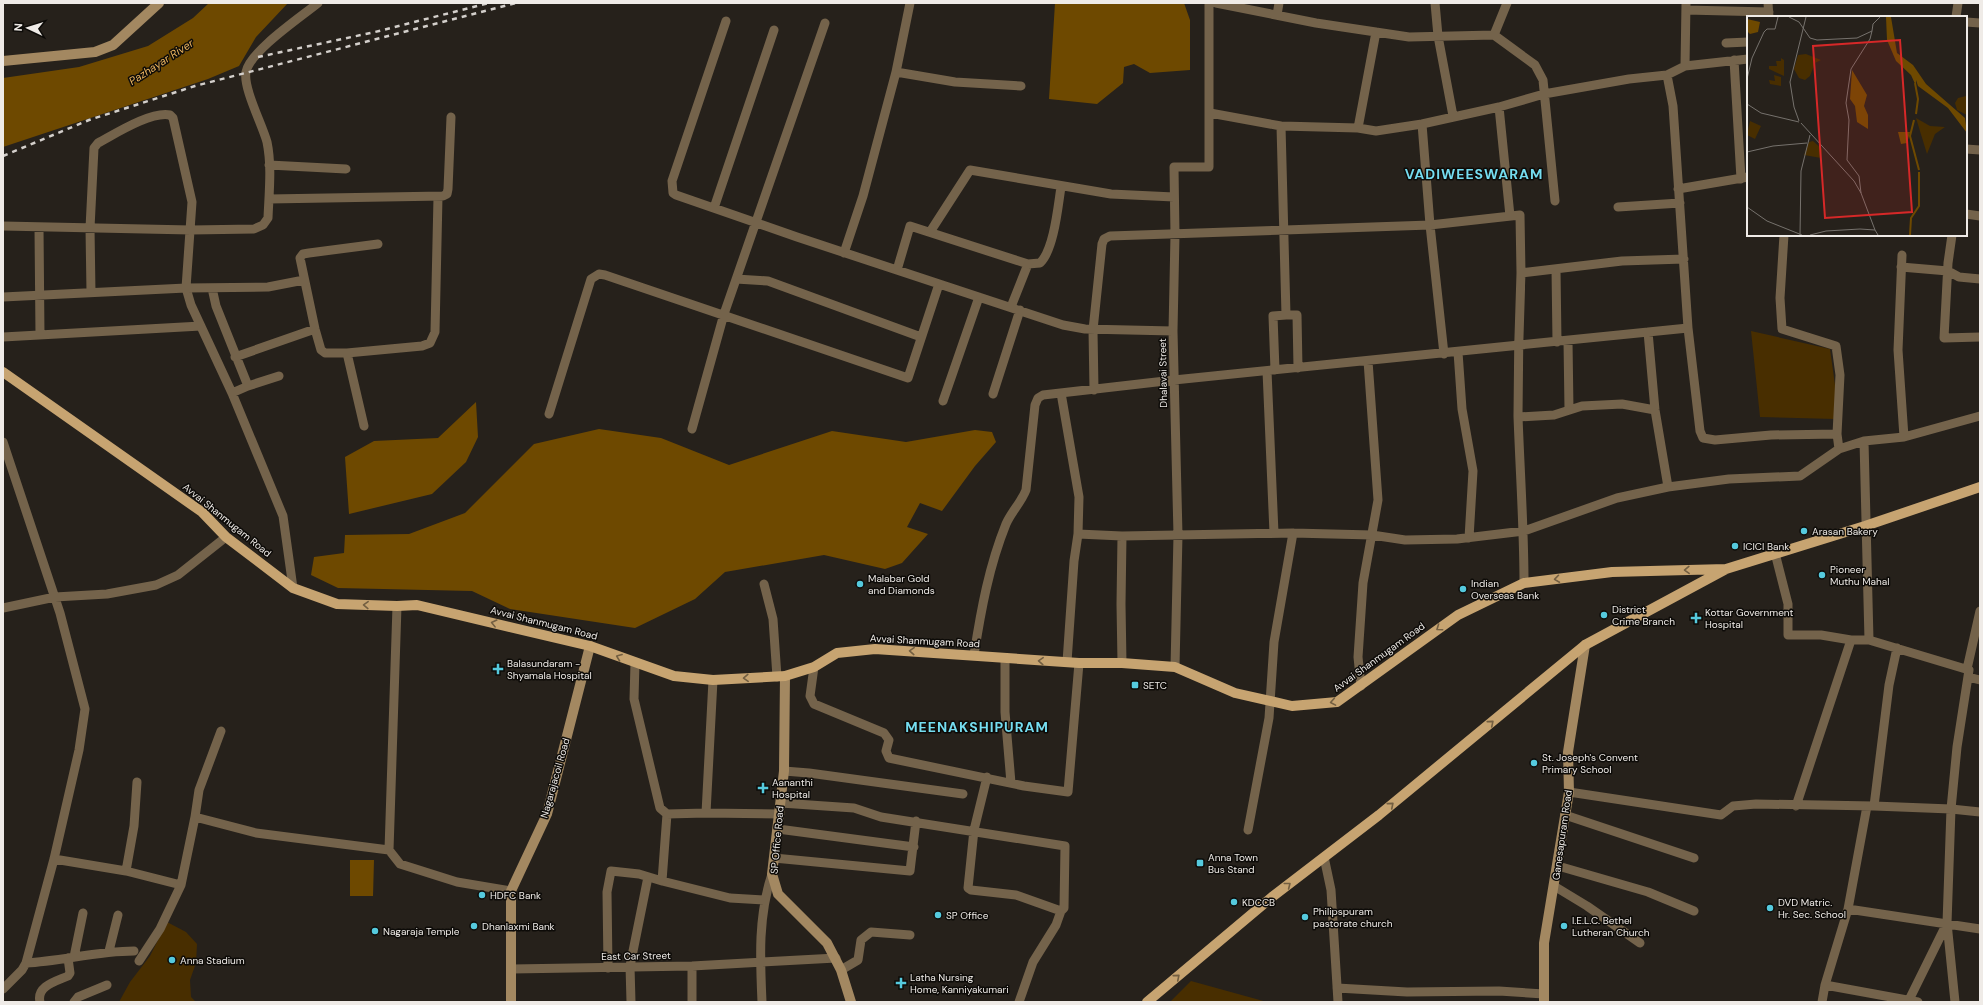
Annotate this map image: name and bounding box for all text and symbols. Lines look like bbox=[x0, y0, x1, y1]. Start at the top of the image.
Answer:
north arrow bbox=[8, 8, 48, 48]
inset map bbox=[1747, 16, 1967, 236]
text: N bbox=[11, 23, 25, 32]
water label: Pazhayar River bbox=[126, 35, 197, 88]
district label: VADIWEESWARAM bbox=[1405, 165, 1543, 183]
street label: Dhalavai Street bbox=[1156, 338, 1170, 408]
street label: Avvai Shanmugam Road bbox=[180, 480, 274, 560]
place label: Arasan Bakery bbox=[1812, 525, 1878, 538]
marker: Arasan Bakery bbox=[1799, 526, 1809, 536]
place label: ICICI Bank bbox=[1743, 540, 1789, 553]
marker: ICICI Bank bbox=[1730, 541, 1740, 551]
place label: Pioneer Muthu Mahal bbox=[1830, 563, 1889, 588]
one-way arrow bbox=[1684, 565, 1690, 574]
marker: Pioneer Muthu Mahal bbox=[1817, 570, 1827, 580]
place label: Malabar Gold and Diamonds bbox=[868, 572, 935, 597]
one-way arrow bbox=[1554, 574, 1560, 583]
place label: Indian Overseas Bank bbox=[1471, 577, 1539, 602]
marker: Malabar Gold and Diamonds bbox=[855, 579, 865, 589]
marker: Indian Overseas Bank bbox=[1458, 584, 1468, 594]
one-way arrow bbox=[363, 601, 369, 609]
street label: Avvai Shanmugam Road bbox=[489, 603, 599, 643]
place label: District Crime Branch bbox=[1612, 603, 1675, 628]
place label: Kottar Government Hospital bbox=[1705, 606, 1794, 631]
marker: District Crime Branch bbox=[1599, 610, 1609, 620]
marker: Kottar Government Hospital bbox=[1690, 612, 1702, 624]
one-way arrow bbox=[491, 619, 498, 628]
street label: Avvai Shanmugam Road bbox=[1331, 619, 1427, 695]
one-way arrow bbox=[1436, 623, 1443, 630]
street label: Avvai Shanmugam Road bbox=[870, 632, 980, 650]
one-way arrow bbox=[909, 647, 915, 656]
one-way arrow bbox=[616, 654, 623, 662]
one-way arrow bbox=[1038, 656, 1044, 665]
place label: Balasundaram - Shyamala Hospital bbox=[507, 657, 592, 682]
marker: Balasundaram - Shyamala Hospital bbox=[492, 663, 504, 675]
one-way arrow bbox=[743, 674, 749, 683]
place label: SETC bbox=[1143, 679, 1167, 692]
marker: SETC bbox=[1130, 680, 1140, 690]
one-way arrow bbox=[1329, 697, 1336, 706]
district label: MEENAKSHIPURAM bbox=[905, 718, 1049, 736]
one-way arrow bbox=[1487, 720, 1494, 727]
street label: Nagarajacoil Road bbox=[537, 737, 573, 819]
place label: St. Joseph's Convent Primary School bbox=[1542, 751, 1638, 776]
marker: St. Joseph's Convent Primary School bbox=[1529, 758, 1539, 768]
place label: Aananthi Hospital bbox=[772, 776, 813, 801]
marker: Aananthi Hospital bbox=[757, 782, 769, 794]
street label: Ganesapuram Road bbox=[1549, 789, 1575, 881]
one-way arrow bbox=[1386, 803, 1393, 810]
street label: SP Office Road bbox=[768, 805, 786, 875]
place label: Anna Town Bus Stand bbox=[1208, 851, 1258, 876]
marker: Anna Town Bus Stand bbox=[1195, 858, 1205, 868]
one-way arrow bbox=[1283, 882, 1290, 889]
place label: HDFC Bank bbox=[490, 889, 541, 902]
marker: HDFC Bank bbox=[477, 890, 487, 900]
place label: KDCCB bbox=[1242, 896, 1275, 909]
place label: DVD Matric. Hr. Sec. School bbox=[1778, 896, 1846, 921]
marker: KDCCB bbox=[1229, 897, 1239, 907]
marker: DVD Matric. Hr. Sec. School bbox=[1765, 903, 1775, 913]
place label: Philipspuram pastorate church bbox=[1313, 905, 1393, 930]
place label: SP Office bbox=[946, 909, 989, 922]
marker: SP Office bbox=[933, 910, 943, 920]
marker: Philipspuram pastorate church bbox=[1300, 912, 1310, 922]
place label: I.E.L.C. Bethel Lutheran Church bbox=[1572, 914, 1650, 939]
place label: Dhanlaxmi Bank bbox=[482, 920, 555, 933]
marker: Dhanlaxmi Bank bbox=[469, 921, 479, 931]
marker: I.E.L.C. Bethel Lutheran Church bbox=[1559, 921, 1569, 931]
place label: Nagaraja Temple bbox=[383, 925, 460, 938]
marker: Nagaraja Temple bbox=[370, 926, 380, 936]
street label: East Car Street bbox=[601, 949, 671, 963]
place label: Anna Stadium bbox=[180, 954, 245, 967]
marker: Anna Stadium bbox=[167, 955, 177, 965]
place label: Latha Nursing Home, Kanniyakumari bbox=[910, 971, 1009, 996]
one-way arrow bbox=[1173, 975, 1180, 982]
marker: Latha Nursing Home, Kanniyakumari bbox=[895, 977, 907, 989]

